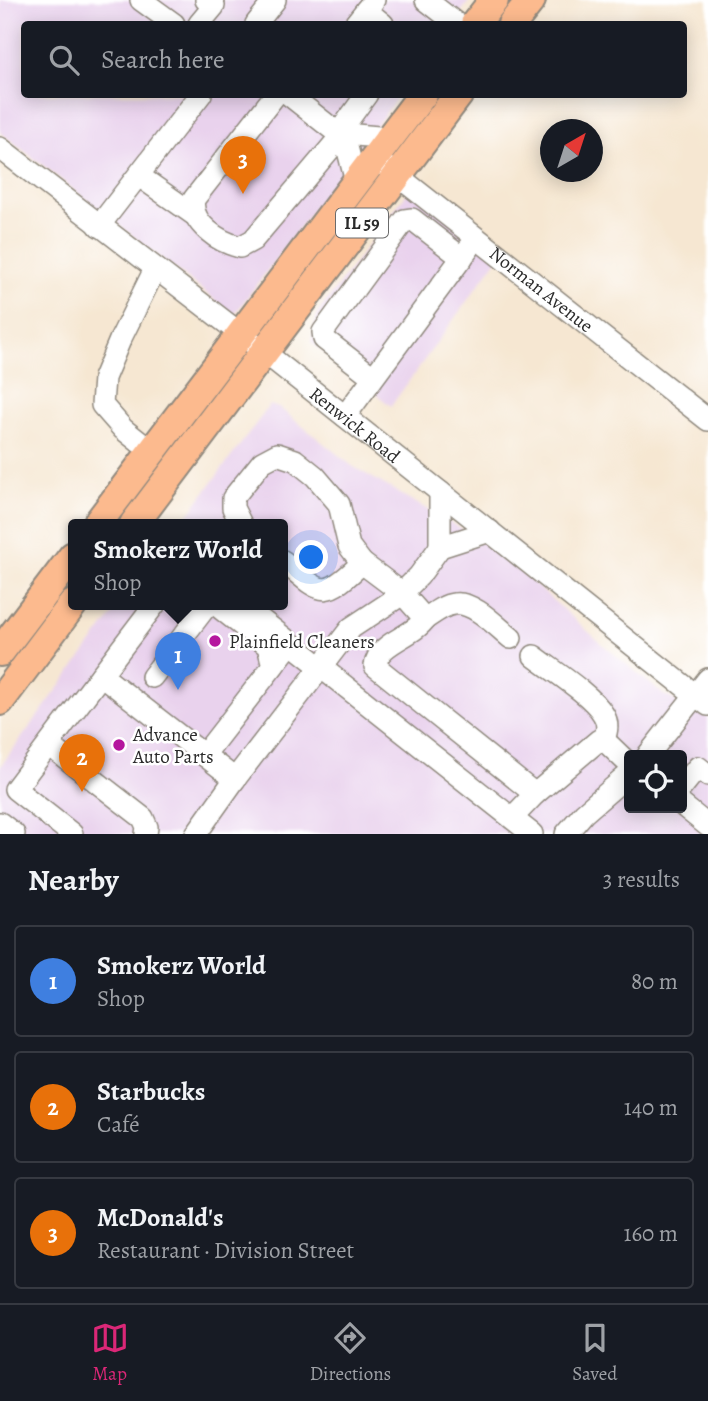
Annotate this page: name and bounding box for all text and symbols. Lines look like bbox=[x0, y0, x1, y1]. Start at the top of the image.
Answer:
search box bbox=[21, 21, 687, 98]
icon: search bbox=[45, 41, 83, 79]
text: Search here bbox=[101, 42, 225, 77]
north arrow bbox=[540, 119, 603, 182]
pin: 3 bbox=[220, 136, 266, 194]
road number: IL 59 bbox=[336, 208, 388, 238]
street label: Norman Avenue bbox=[484, 241, 598, 339]
street label: Renwick Road bbox=[304, 381, 406, 470]
popup bbox=[68, 519, 288, 610]
text: Smokerz World bbox=[94, 532, 263, 567]
your location bbox=[294, 540, 328, 574]
text: Shop bbox=[94, 567, 141, 598]
place label: Plainfield Cleaners bbox=[229, 629, 375, 655]
pin: 1 bbox=[155, 632, 201, 690]
marker: Plainfield Cleaners bbox=[207, 633, 223, 649]
place label: Advance Auto Parts bbox=[132, 722, 214, 770]
pin: 2 bbox=[59, 734, 105, 792]
marker: Advance Auto Parts bbox=[111, 737, 127, 753]
map controls bbox=[624, 750, 687, 813]
button: locate bbox=[624, 750, 687, 813]
text: Nearby bbox=[28, 860, 119, 900]
text: 3 results bbox=[603, 864, 680, 895]
text: Smokerz World bbox=[97, 948, 266, 983]
text: 1 bbox=[49, 966, 57, 997]
text: 80 m bbox=[631, 966, 678, 997]
text: Shop bbox=[97, 983, 145, 1014]
text: Starbucks bbox=[97, 1074, 205, 1109]
text: 2 bbox=[47, 1092, 59, 1123]
text: 140 m bbox=[624, 1092, 678, 1123]
text: Café bbox=[97, 1109, 140, 1140]
text: McDonald's bbox=[97, 1200, 224, 1235]
text: 3 bbox=[48, 1218, 58, 1249]
text: 160 m bbox=[624, 1218, 678, 1249]
text: Restaurant · Division Street bbox=[97, 1235, 354, 1266]
tab: Map bbox=[91, 1319, 129, 1387]
tab: Directions bbox=[310, 1319, 391, 1387]
tab: Saved bbox=[572, 1319, 617, 1387]

